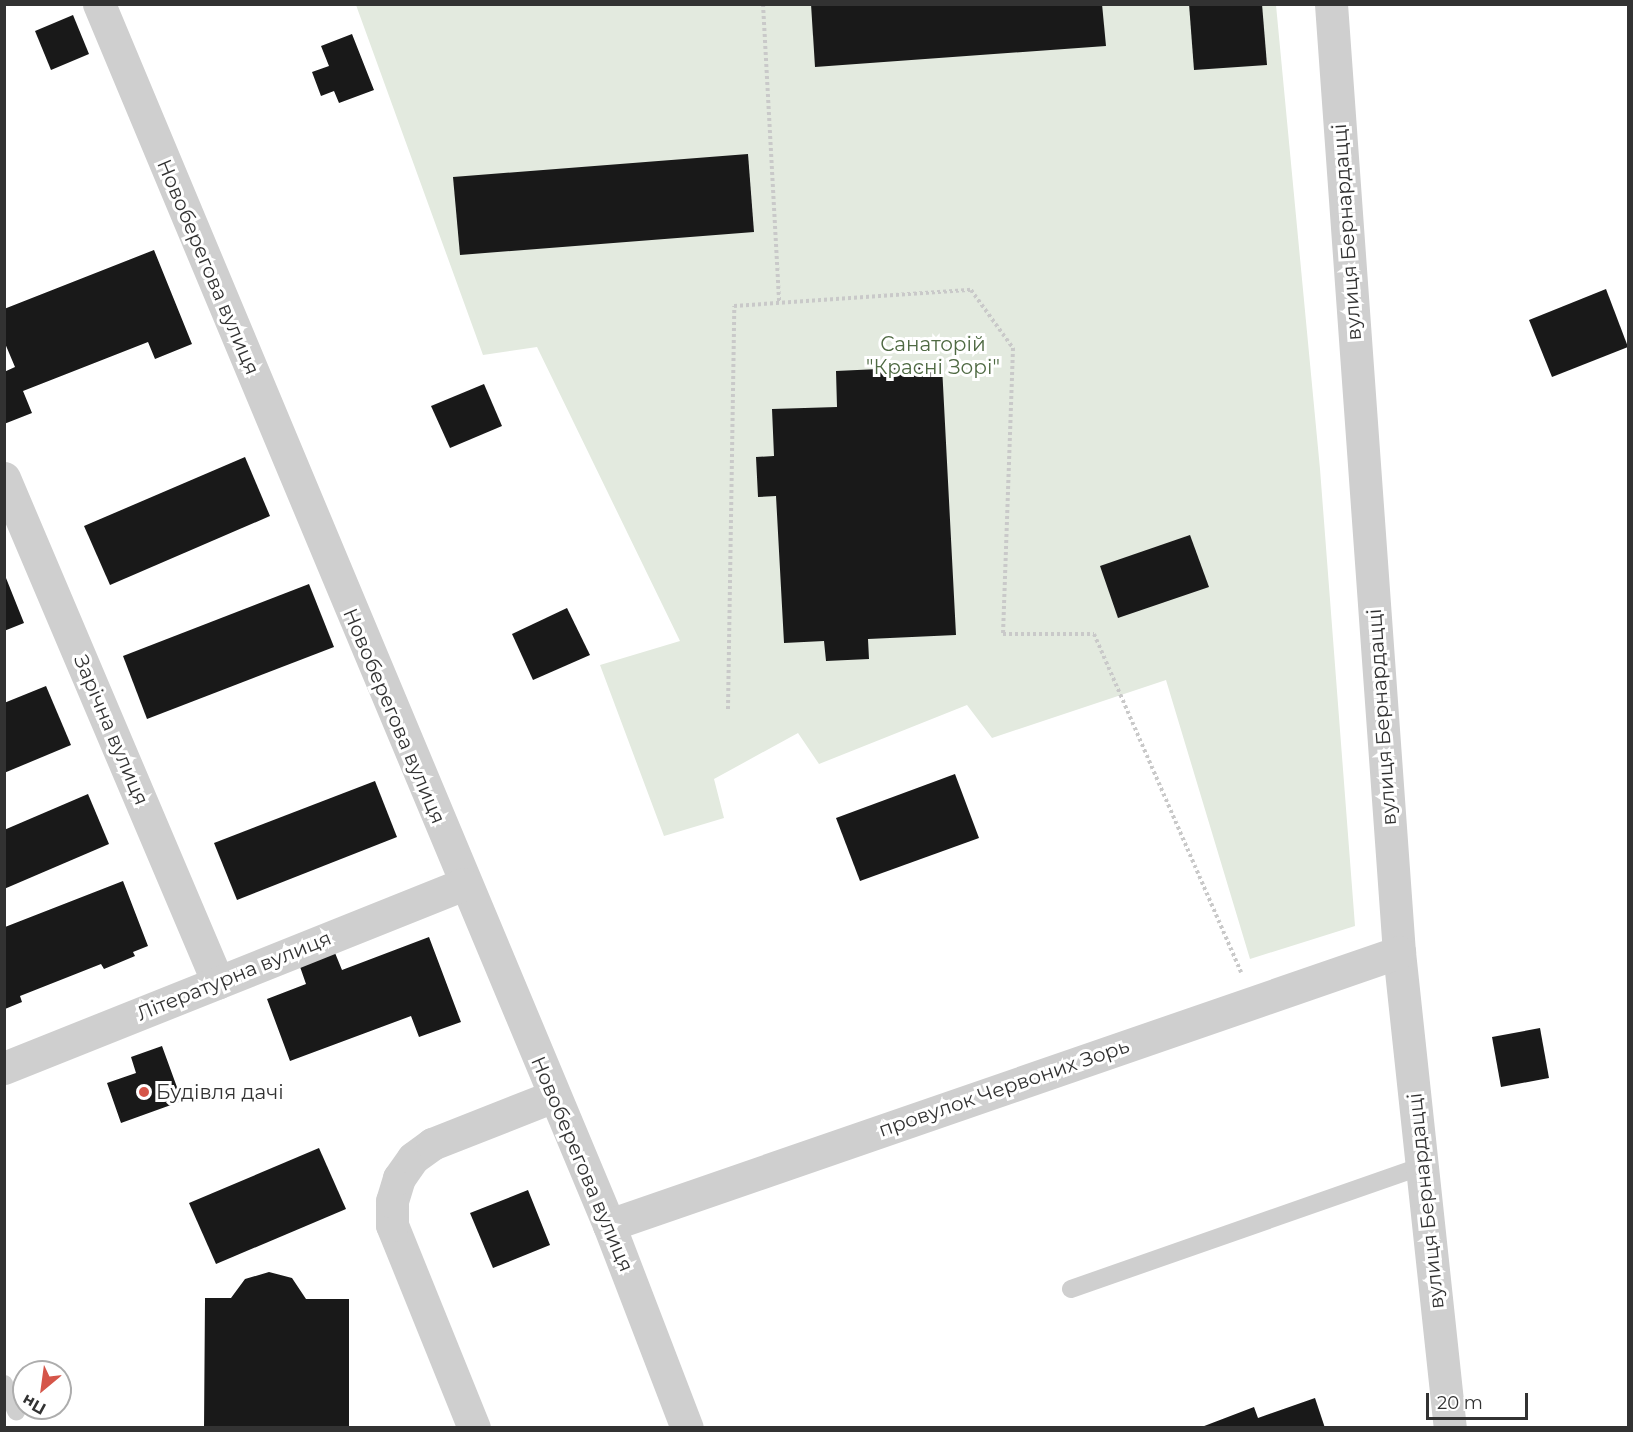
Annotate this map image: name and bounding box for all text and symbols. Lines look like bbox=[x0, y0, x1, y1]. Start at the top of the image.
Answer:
street label: вулиця Бернардацці bbox=[1327, 123, 1367, 341]
street label: Новоберегова вулиця bbox=[152, 156, 264, 378]
park label: Санаторій "Красні Зорі" bbox=[866, 333, 1000, 380]
street label: Новоберегова вулиця bbox=[338, 605, 450, 827]
street label: вулиця Бернардацці bbox=[1362, 608, 1402, 826]
street label: Зарічна вулиця bbox=[69, 651, 153, 809]
street label: Літературна вулиця bbox=[133, 926, 335, 1026]
street label: провулок Червоних Зорь bbox=[876, 1034, 1132, 1142]
street label: Новоберегова вулиця bbox=[526, 1053, 638, 1275]
place label: Будівля дачі bbox=[156, 1080, 284, 1104]
marker: Будівля дачі bbox=[137, 1085, 151, 1099]
street label: вулиця Бернардацці bbox=[1403, 1092, 1449, 1310]
north arrow bbox=[12, 1360, 72, 1420]
scale bar bbox=[1429, 1381, 1531, 1419]
text: Пн bbox=[19, 1390, 49, 1419]
text: 20 m bbox=[1437, 1392, 1483, 1414]

